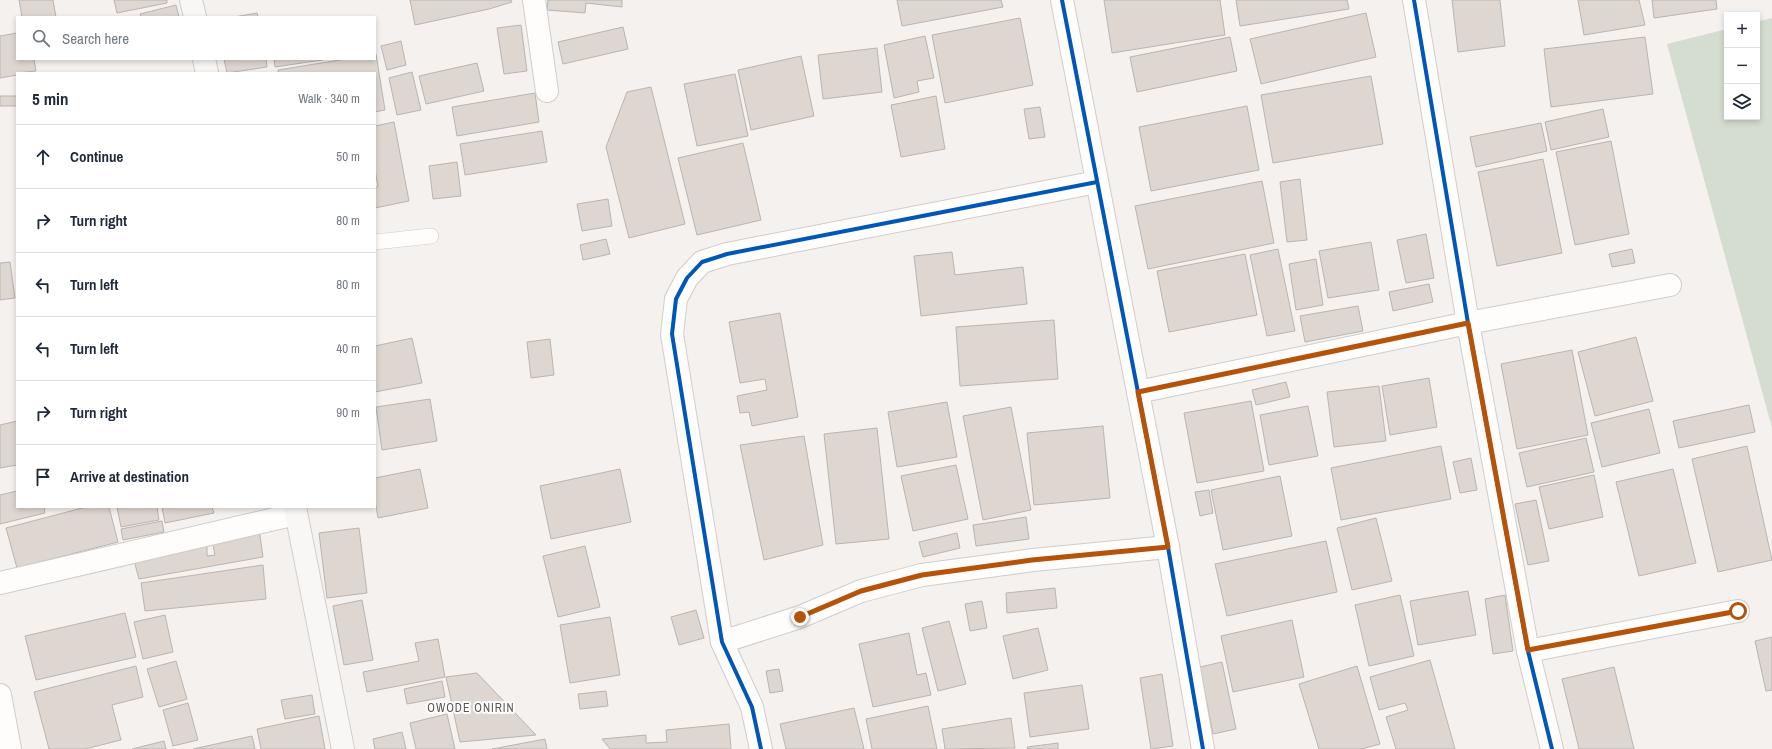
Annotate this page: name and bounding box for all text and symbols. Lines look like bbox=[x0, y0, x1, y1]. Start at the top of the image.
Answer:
map controls bbox=[1724, 12, 1760, 120]
button: + bbox=[1724, 12, 1760, 48]
search box bbox=[16, 16, 376, 60]
icon: search bbox=[30, 27, 52, 49]
text: Search here bbox=[62, 28, 129, 49]
button: − bbox=[1724, 48, 1760, 84]
button: layers bbox=[1724, 84, 1760, 120]
text: 5 min bbox=[32, 87, 68, 110]
text: Walk · 340 m bbox=[298, 90, 360, 107]
icon: ahead bbox=[32, 146, 54, 168]
text: Continue bbox=[70, 146, 123, 167]
text: 50 m bbox=[336, 148, 360, 165]
icon: right bbox=[32, 210, 54, 232]
text: Turn right bbox=[70, 210, 127, 231]
text: 80 m bbox=[336, 212, 360, 229]
icon: left bbox=[32, 274, 54, 296]
text: Turn left bbox=[70, 274, 118, 295]
text: 80 m bbox=[336, 276, 360, 293]
icon: left bbox=[32, 338, 54, 360]
text: Turn left bbox=[70, 338, 118, 359]
text: 40 m bbox=[336, 340, 360, 357]
icon: right bbox=[32, 402, 54, 424]
text: Turn right bbox=[70, 402, 127, 423]
text: 90 m bbox=[336, 404, 360, 421]
icon: arrive bbox=[32, 466, 54, 488]
text: Arrive at destination bbox=[70, 466, 189, 487]
route start bbox=[1729, 602, 1747, 620]
route end bbox=[791, 608, 809, 626]
district label: OWODE ONIRIN bbox=[427, 700, 515, 716]

